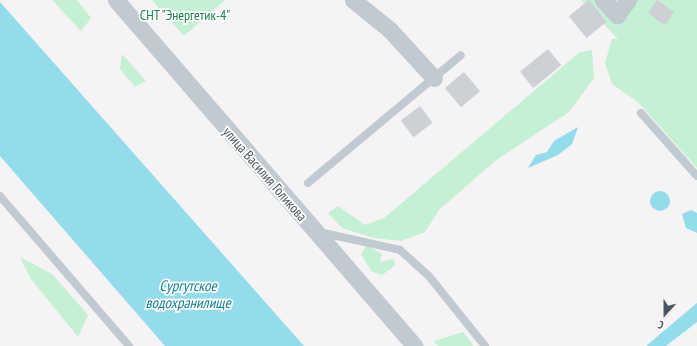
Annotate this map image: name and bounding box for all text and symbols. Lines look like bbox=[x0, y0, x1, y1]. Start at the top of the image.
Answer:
park label: СНТ "Энергетик-4" bbox=[139, 7, 231, 23]
street label: улица Василия Голикова bbox=[219, 123, 311, 225]
water label: Сургутское водохранилище bbox=[145, 276, 231, 311]
north arrow bbox=[645, 294, 685, 334]
text: С bbox=[656, 318, 666, 333]

